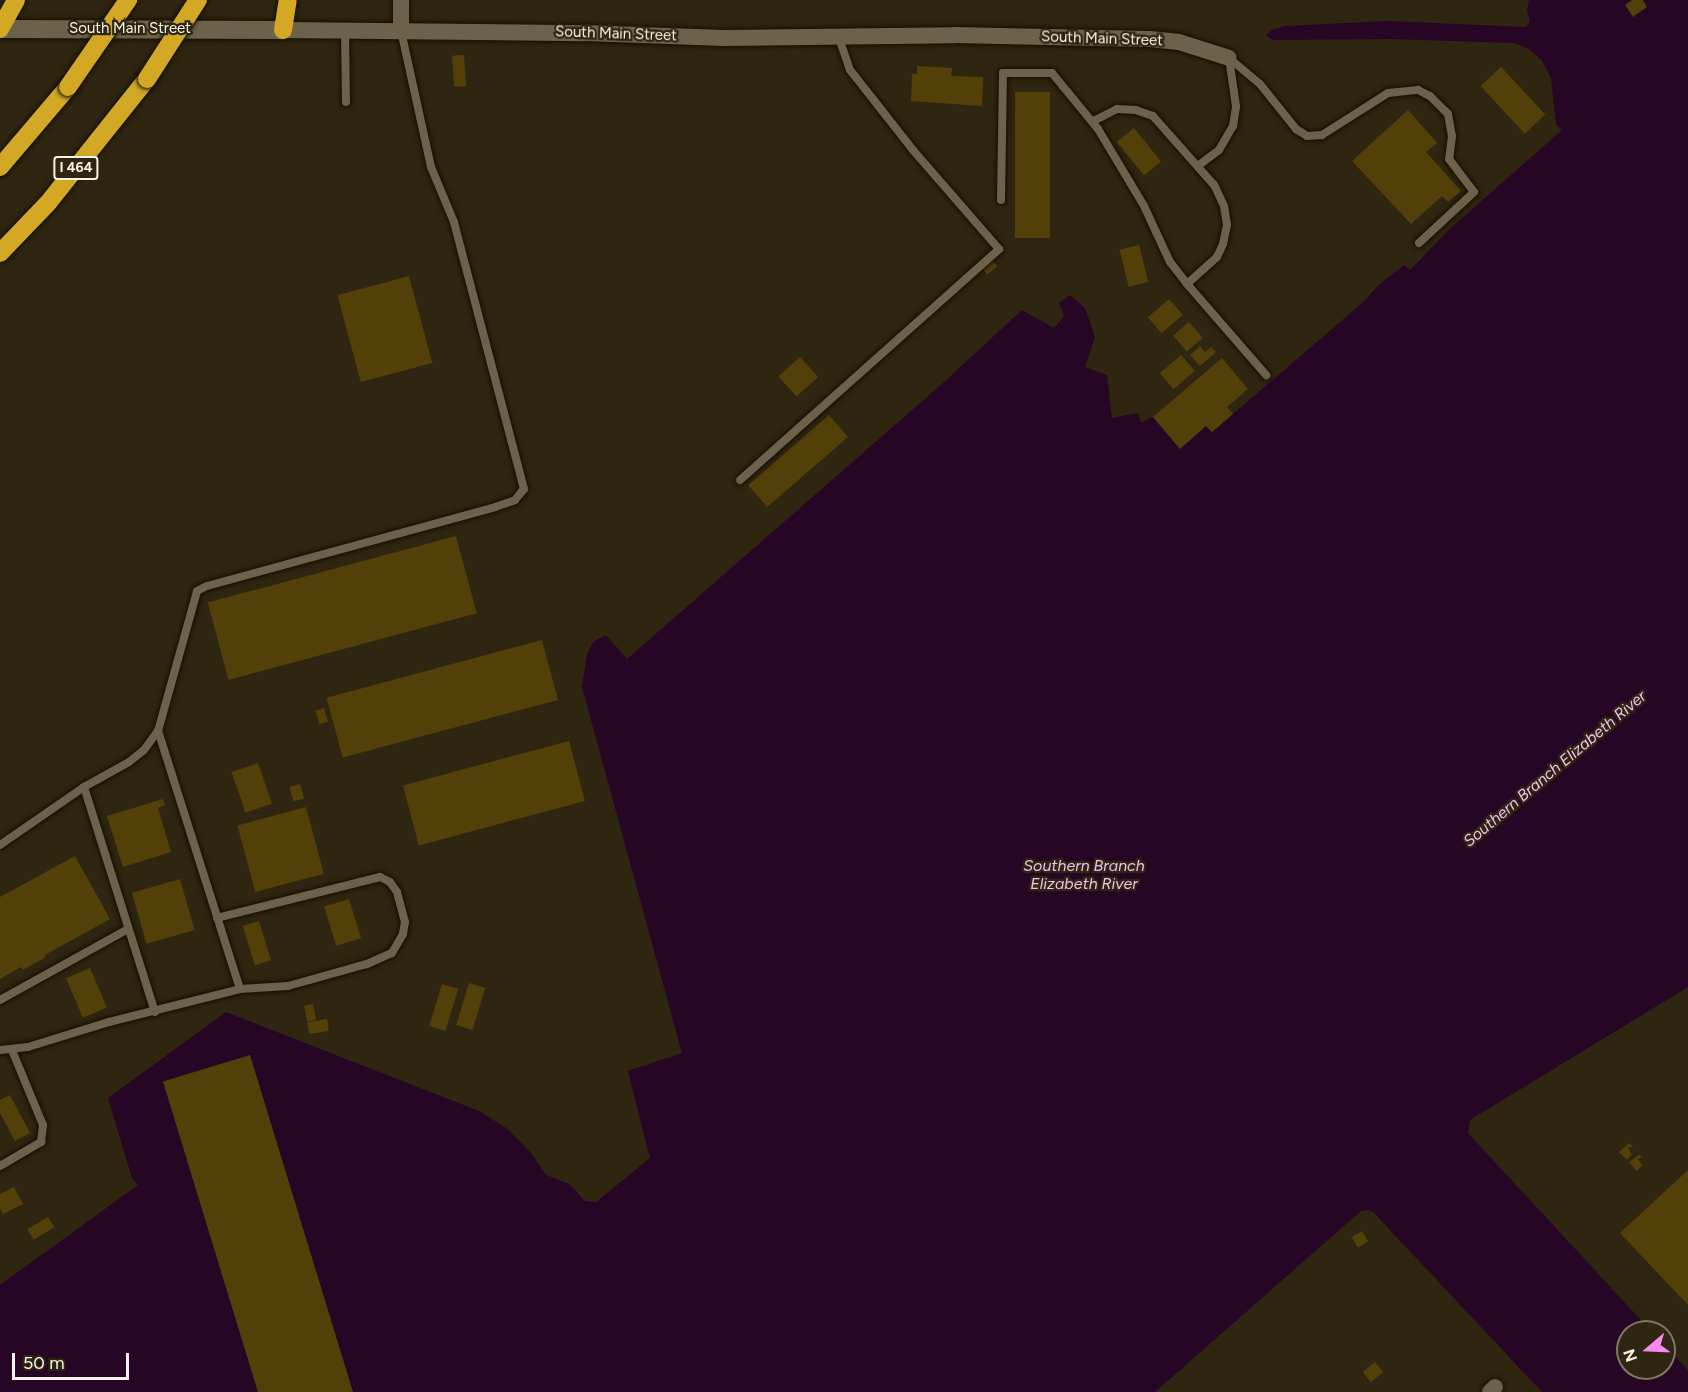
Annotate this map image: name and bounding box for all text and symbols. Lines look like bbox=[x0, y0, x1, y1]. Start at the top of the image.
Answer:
street label: South Main Street bbox=[69, 20, 191, 38]
street label: South Main Street bbox=[555, 23, 677, 45]
street label: South Main Street bbox=[1041, 28, 1163, 50]
road number: I 464 bbox=[52, 157, 100, 179]
water label: Southern Branch Elizabeth River bbox=[1460, 687, 1650, 851]
water label: Southern Branch Elizabeth River bbox=[1023, 856, 1145, 894]
north arrow bbox=[1616, 1320, 1676, 1380]
scale bar bbox=[15, 1341, 132, 1379]
text: N bbox=[1619, 1346, 1641, 1364]
text: 50 m bbox=[23, 1352, 65, 1374]

